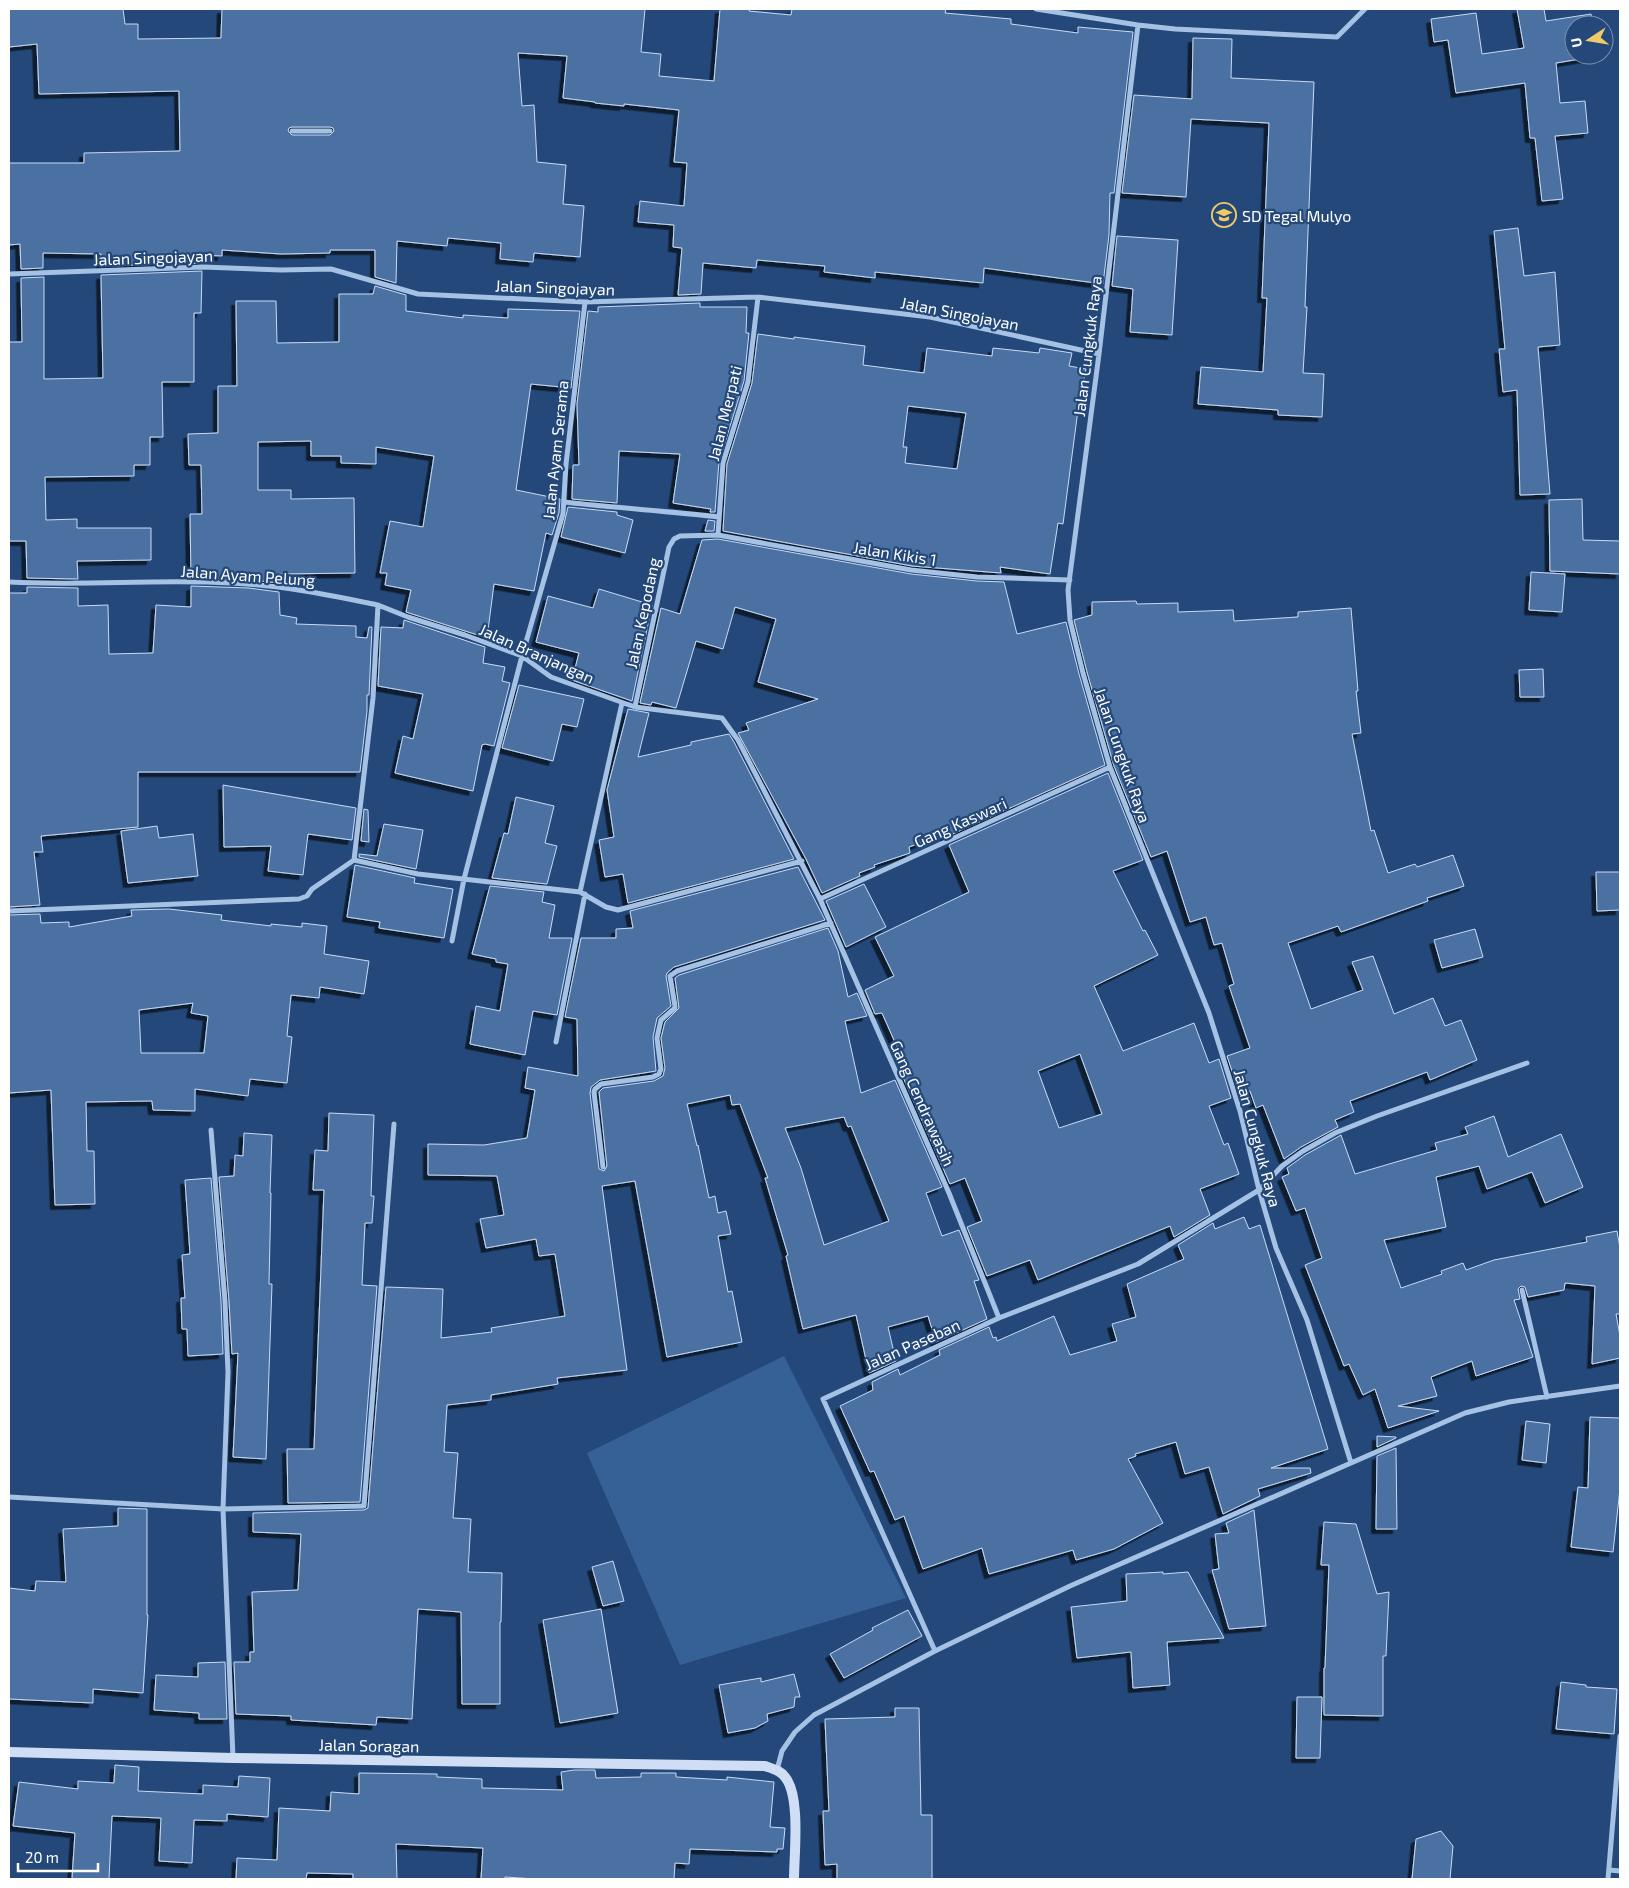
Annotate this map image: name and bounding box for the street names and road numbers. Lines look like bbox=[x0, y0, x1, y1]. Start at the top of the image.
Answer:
street label: Jalan Singojayan bbox=[93, 245, 213, 270]
street label: Jalan Cungkuk Raya bbox=[1069, 274, 1105, 418]
street label: Jalan Singojayan bbox=[495, 275, 615, 300]
street label: Jalan Singojayan bbox=[899, 292, 1021, 335]
street label: Jalan Merpati bbox=[703, 363, 745, 463]
street label: Jalan Ayam Serama bbox=[538, 379, 572, 521]
street label: Jalan Kikis 1 bbox=[852, 537, 938, 569]
street label: Jalan Kepodang bbox=[621, 556, 663, 670]
street label: Jalan Ayam Pelung bbox=[180, 561, 316, 589]
street label: Jalan Branjangan bbox=[476, 619, 598, 688]
street label: Jalan Cungkuk Raya bbox=[1091, 685, 1155, 825]
street label: Gang Kaswari bbox=[911, 793, 1009, 851]
street label: Gang Cendrawasih bbox=[887, 1037, 959, 1169]
street label: Jalan Cungkuk Raya bbox=[1230, 1067, 1286, 1209]
street label: Jalan Paseban bbox=[861, 1314, 963, 1374]
street label: Jalan Soragan bbox=[318, 1735, 420, 1755]

